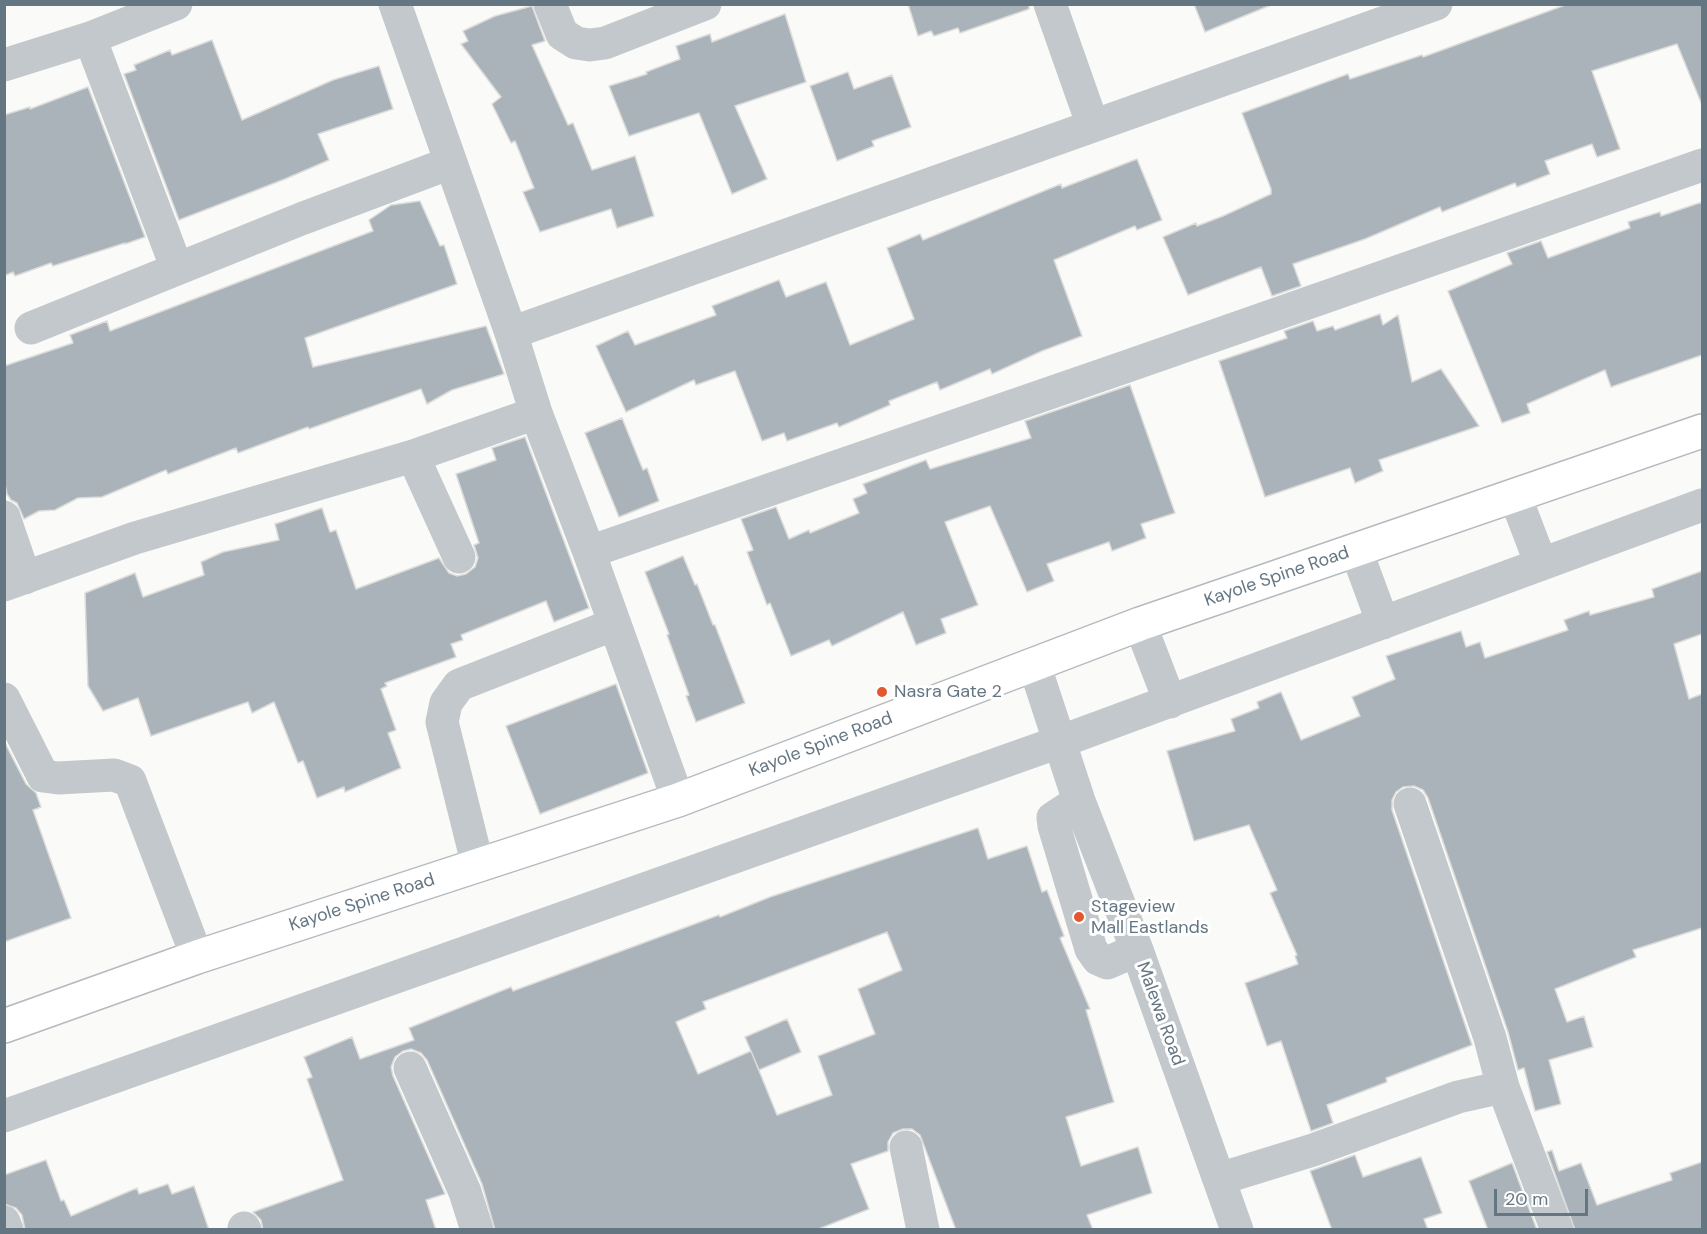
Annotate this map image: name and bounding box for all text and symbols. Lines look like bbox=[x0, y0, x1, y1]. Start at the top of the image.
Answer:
street label: Kayole Spine Road bbox=[1202, 542, 1352, 612]
place label: Nasra Gate 2 bbox=[894, 681, 1002, 703]
marker: Nasra Gate 2 bbox=[875, 685, 889, 699]
street label: Kayole Spine Road bbox=[746, 708, 896, 782]
street label: Kayole Spine Road bbox=[286, 869, 438, 937]
place label: Stageview Mall Eastlands bbox=[1091, 896, 1209, 938]
marker: Stageview Mall Eastlands bbox=[1072, 910, 1086, 924]
street label: Malewa Road bbox=[1131, 959, 1189, 1069]
scale bar bbox=[1497, 1177, 1592, 1215]
text: 20 m bbox=[1505, 1187, 1548, 1211]

